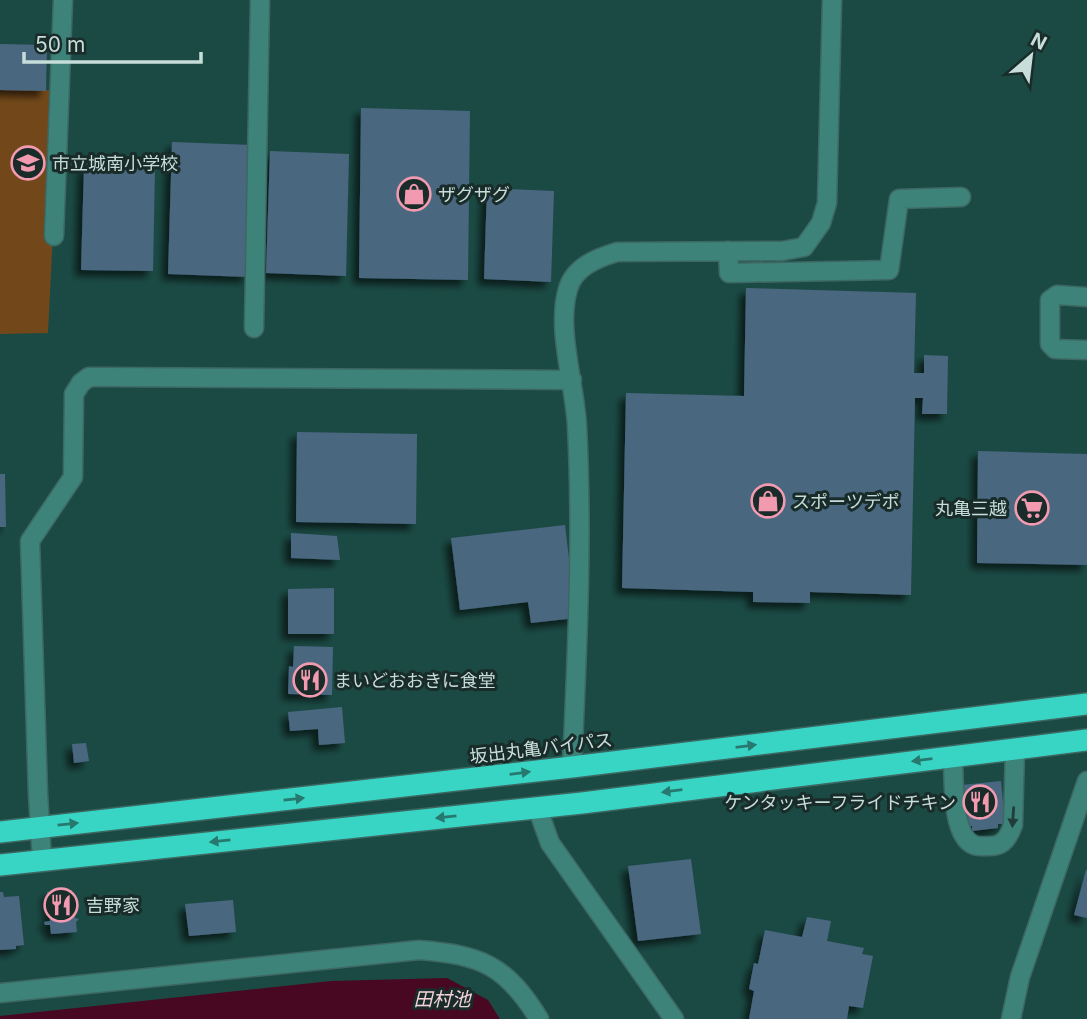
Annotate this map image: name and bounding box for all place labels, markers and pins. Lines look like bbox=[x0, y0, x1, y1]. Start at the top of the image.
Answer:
school or university icon: 市立城南小学校 bbox=[9, 144, 47, 182]
place label: 市立城南小学校 bbox=[52, 153, 178, 174]
shop icon: ザグザグ bbox=[395, 175, 433, 213]
place label: ザグザグ bbox=[438, 184, 510, 205]
shop icon: スポーツデポ bbox=[749, 482, 787, 520]
supermarket icon: 丸亀三越 bbox=[1013, 489, 1051, 527]
place label: スポーツデポ bbox=[792, 491, 900, 512]
place label: 丸亀三越 bbox=[935, 498, 1007, 519]
restaurant icon: まいどおおきに食堂 bbox=[291, 661, 329, 699]
place label: まいどおおきに食堂 bbox=[334, 670, 496, 691]
restaurant icon: ケンタッキーフライドチキン bbox=[961, 783, 999, 821]
place label: ケンタッキーフライドチキン bbox=[724, 792, 956, 813]
restaurant icon: 吉野家 bbox=[42, 886, 80, 924]
place label: 吉野家 bbox=[86, 895, 140, 916]

